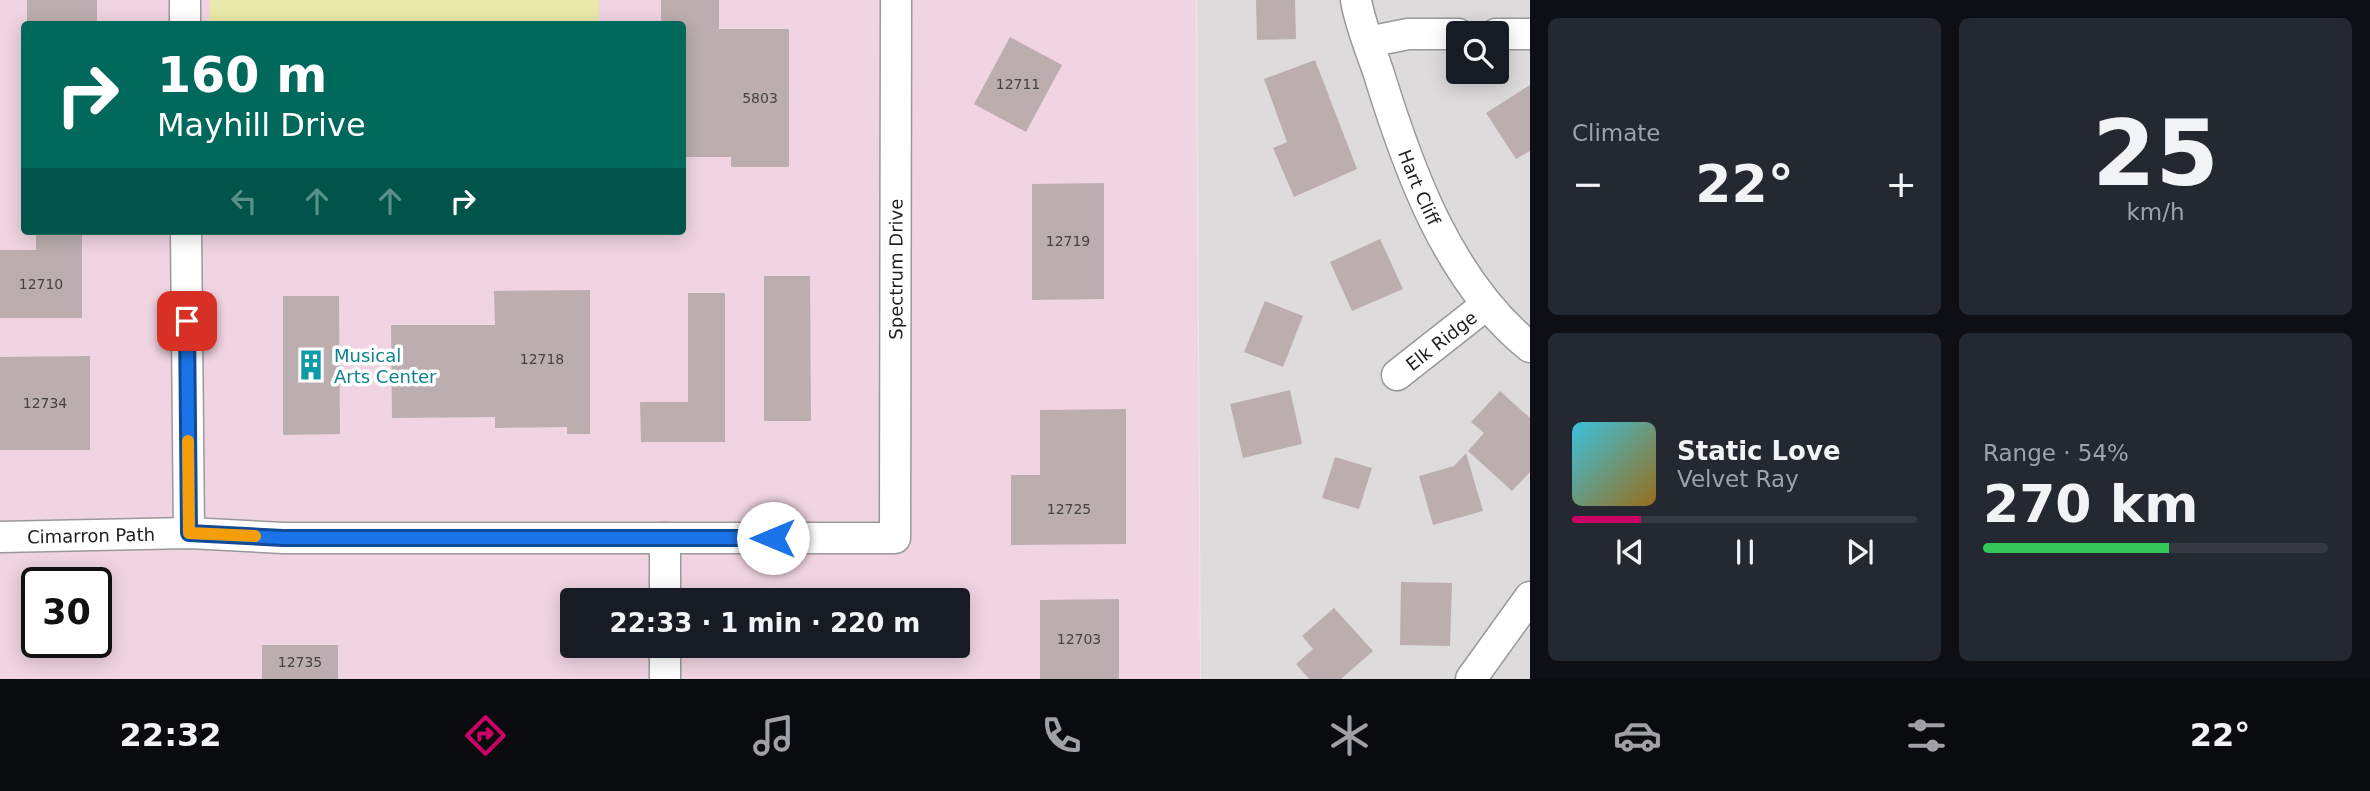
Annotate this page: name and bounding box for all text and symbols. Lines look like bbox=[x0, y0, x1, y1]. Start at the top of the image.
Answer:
map controls bbox=[1446, 21, 1509, 84]
button: search bbox=[1446, 21, 1509, 84]
text: 160 m bbox=[157, 47, 327, 104]
icon: right bbox=[42, 49, 133, 140]
house number: 12711 bbox=[996, 76, 1040, 92]
house number: 5803 bbox=[742, 90, 778, 106]
text: 25 bbox=[2092, 101, 2219, 206]
text: Mayhill Drive bbox=[157, 106, 366, 144]
text: Climate bbox=[1572, 120, 1661, 146]
street label: Hart Cliff bbox=[1395, 147, 1446, 229]
text: 22° bbox=[1695, 154, 1794, 214]
text: − bbox=[1572, 162, 1604, 206]
text: + bbox=[1885, 162, 1917, 206]
icon: left bbox=[225, 182, 263, 220]
icon: ahead bbox=[298, 182, 336, 220]
icon: ahead bbox=[371, 182, 409, 220]
icon: right bbox=[444, 182, 482, 220]
street label: Spectrum Drive bbox=[885, 199, 906, 340]
text: km/h bbox=[2126, 199, 2185, 225]
house number: 12719 bbox=[1046, 233, 1090, 249]
house number: 12710 bbox=[19, 276, 63, 292]
pin bbox=[157, 291, 217, 351]
icon: arrive bbox=[168, 302, 206, 340]
street label: Elk Ridge bbox=[1401, 306, 1481, 375]
place label: Musical Arts Center bbox=[334, 345, 437, 387]
building icon: Musical Arts Center bbox=[294, 348, 328, 382]
house number: 12718 bbox=[520, 351, 564, 367]
house number: 12734 bbox=[23, 395, 67, 411]
text: Static Love bbox=[1677, 436, 1841, 466]
text: Range · 54% bbox=[1983, 440, 2129, 466]
text: Velvet Ray bbox=[1677, 466, 1799, 492]
text: 270 km bbox=[1983, 474, 2198, 534]
position arrow bbox=[736, 501, 810, 575]
house number: 12725 bbox=[1047, 501, 1091, 517]
street label: Cimarron Path bbox=[27, 523, 155, 547]
icon: previous bbox=[1611, 533, 1649, 571]
icon: pause bbox=[1726, 533, 1764, 571]
icon: next bbox=[1841, 533, 1879, 571]
speed limit sign: 30 bbox=[21, 567, 112, 658]
text: 22:33 · 1 min · 220 m bbox=[610, 608, 920, 638]
house number: 12703 bbox=[1057, 631, 1101, 647]
house number: 12735 bbox=[278, 654, 322, 670]
icon: directions bbox=[461, 711, 510, 760]
icon: music bbox=[749, 711, 798, 760]
icon: phone bbox=[1037, 711, 1086, 760]
icon: climate bbox=[1325, 711, 1374, 760]
icon: car bbox=[1613, 711, 1662, 760]
icon: filters bbox=[1902, 711, 1951, 760]
text: 22:32 bbox=[120, 716, 221, 754]
text: 22° bbox=[2190, 716, 2250, 754]

